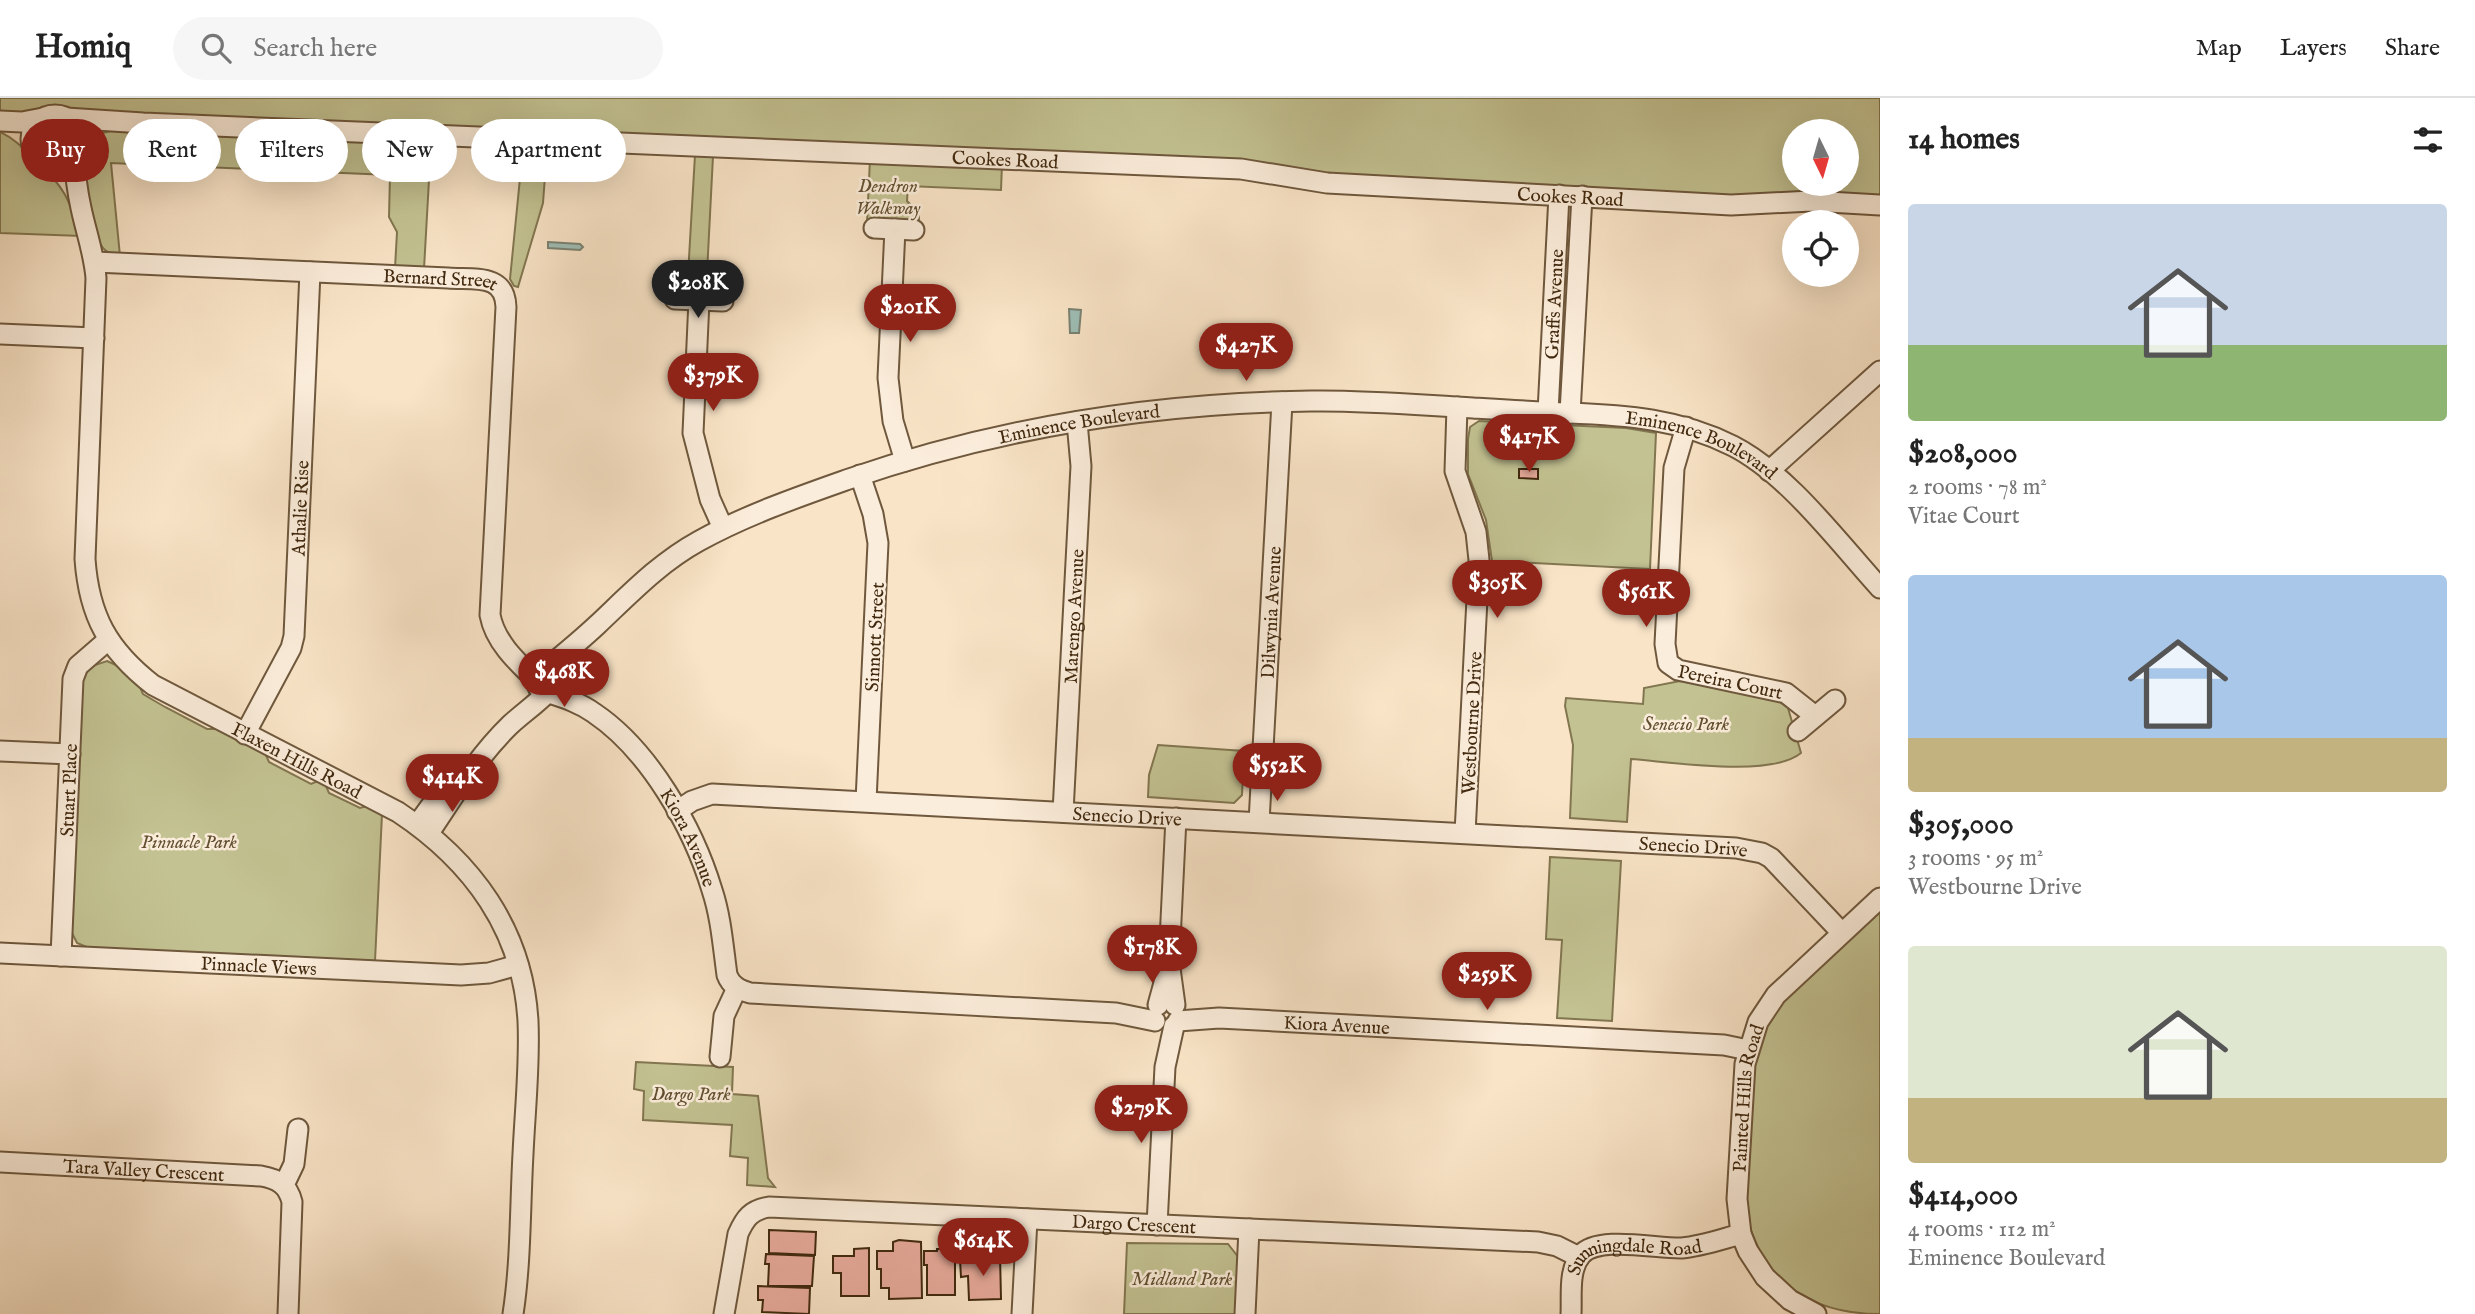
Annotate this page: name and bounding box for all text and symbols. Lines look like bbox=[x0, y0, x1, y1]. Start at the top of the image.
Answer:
search box bbox=[173, 17, 663, 80]
text: Homiq bbox=[35, 27, 131, 69]
icon: search bbox=[197, 29, 235, 67]
text: Search here bbox=[253, 32, 377, 65]
text: Map bbox=[2196, 33, 2242, 64]
text: Layers bbox=[2280, 33, 2347, 64]
text: Share bbox=[2385, 33, 2440, 64]
chip: Buy bbox=[21, 119, 109, 182]
chip: Rent bbox=[123, 119, 221, 182]
chip: Filters bbox=[235, 119, 348, 182]
chip: New bbox=[362, 119, 457, 182]
chip: Apartment bbox=[471, 119, 626, 182]
north arrow bbox=[1782, 119, 1858, 196]
map controls bbox=[1782, 119, 1859, 287]
text: 14 homes bbox=[1908, 121, 2020, 159]
icon: filters bbox=[2409, 121, 2447, 159]
street label: Cookes Road bbox=[951, 147, 1060, 175]
park label: Dendron Walkway bbox=[856, 175, 921, 221]
street label: Cookes Road bbox=[1516, 183, 1625, 213]
button: locate bbox=[1782, 210, 1859, 287]
street label: Graffs Avenue bbox=[1541, 248, 1570, 360]
icon: home bbox=[2115, 250, 2241, 376]
pin: $208K bbox=[649, 260, 747, 320]
street label: Bernard Street bbox=[382, 265, 502, 298]
text: $208K bbox=[668, 268, 728, 297]
pin: $201K bbox=[861, 285, 959, 344]
text: $201K bbox=[880, 292, 940, 321]
pin: $427K bbox=[1197, 324, 1295, 383]
text: $427K bbox=[1215, 331, 1277, 360]
pin: $379K bbox=[664, 354, 762, 413]
text: $379K bbox=[684, 361, 742, 390]
street label: Eminence Boulevard bbox=[996, 400, 1162, 450]
street label: Eminence Boulevard bbox=[1624, 407, 1782, 486]
pin: $417K bbox=[1480, 414, 1578, 474]
text: $417K bbox=[1499, 422, 1559, 451]
text: $208,000 bbox=[1908, 435, 2017, 473]
street label: Athalie Rise bbox=[287, 460, 316, 557]
text: 2 rooms · 78 m² bbox=[1908, 473, 2047, 502]
text: Vitae Court bbox=[1908, 502, 2020, 531]
street label: Dilwynia Avenue bbox=[1257, 545, 1288, 679]
street label: Marengo Avenue bbox=[1060, 548, 1091, 684]
pin: $305K bbox=[1448, 560, 1546, 620]
text: $305K bbox=[1468, 568, 1526, 597]
pin: $561K bbox=[1597, 570, 1695, 629]
text: $561K bbox=[1618, 577, 1674, 606]
street label: Sinnott Street bbox=[861, 581, 891, 693]
icon: home bbox=[2115, 621, 2241, 747]
pin: $468K bbox=[515, 650, 613, 709]
street label: Westbourne Drive bbox=[1457, 651, 1489, 795]
text: $468K bbox=[534, 657, 594, 686]
street label: Pereira Court bbox=[1675, 660, 1785, 706]
park label: Senecio Park bbox=[1643, 713, 1730, 737]
street label: Flaxen Hills Road bbox=[227, 718, 366, 805]
street label: Stuart Place bbox=[56, 743, 84, 837]
pin: $552K bbox=[1228, 744, 1326, 803]
text: $552K bbox=[1249, 751, 1305, 780]
pin: $414K bbox=[403, 754, 501, 814]
text: $414K bbox=[422, 762, 482, 791]
street label: Kiora Avenue bbox=[653, 784, 720, 890]
street label: Senecio Drive bbox=[1072, 803, 1183, 833]
text: $305,000 bbox=[1908, 806, 2014, 844]
park label: Pinnacle Park bbox=[141, 831, 237, 855]
street label: Senecio Drive bbox=[1638, 833, 1750, 864]
text: 3 rooms · 95 m² bbox=[1908, 844, 2043, 873]
text: Westbourne Drive bbox=[1908, 873, 2082, 902]
pin: $178K bbox=[1103, 926, 1201, 985]
text: $178K bbox=[1123, 933, 1181, 962]
street label: Pinnacle Views bbox=[200, 953, 317, 982]
pin: $259K bbox=[1438, 953, 1536, 1012]
text: $259K bbox=[1458, 960, 1516, 989]
icon: home bbox=[2115, 992, 2241, 1118]
street label: Kiora Avenue bbox=[1283, 1011, 1391, 1041]
street label: Painted Hills Road bbox=[1729, 1021, 1771, 1173]
park label: Dargo Park bbox=[651, 1083, 731, 1107]
pin: $279K bbox=[1092, 1086, 1190, 1145]
text: $279K bbox=[1111, 1093, 1171, 1122]
street label: Tara Valley Crescent bbox=[62, 1155, 225, 1188]
text: $414,000 bbox=[1908, 1177, 2018, 1215]
street label: Dargo Crescent bbox=[1071, 1211, 1197, 1240]
text: 4 rooms · 112 m² bbox=[1908, 1215, 2056, 1244]
pin: $614K bbox=[934, 1218, 1032, 1278]
text: $614K bbox=[954, 1226, 1012, 1255]
street label: Sunningdale Road bbox=[1563, 1234, 1705, 1278]
text: Eminence Boulevard bbox=[1908, 1244, 2105, 1273]
park label: Midland Park bbox=[1132, 1268, 1233, 1292]

